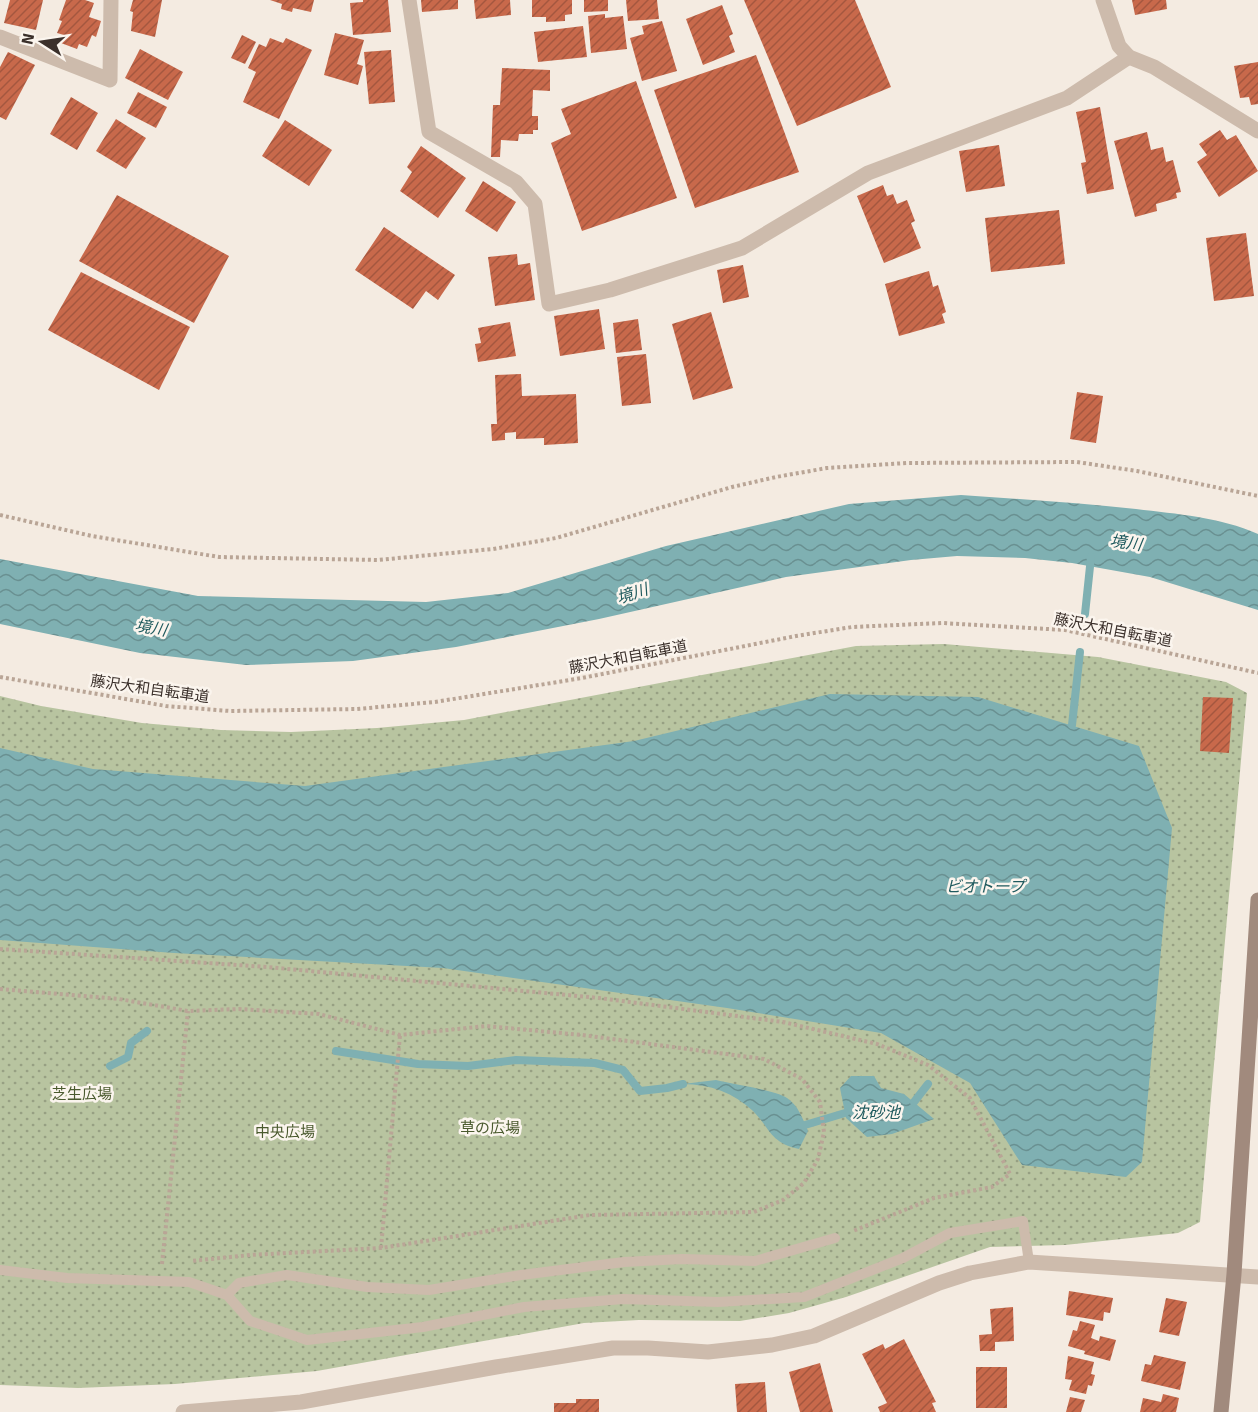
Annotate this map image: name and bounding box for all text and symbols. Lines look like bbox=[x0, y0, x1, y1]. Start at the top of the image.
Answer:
north arrow bbox=[12, 12, 72, 72]
text: N bbox=[17, 32, 39, 47]
water label: 境川 bbox=[1109, 531, 1145, 555]
water label: 境川 bbox=[614, 579, 653, 608]
street label: 藤沢大和自転車道 bbox=[1052, 610, 1174, 650]
water label: 境川 bbox=[133, 615, 170, 641]
street label: 藤沢大和自転車道 bbox=[567, 637, 689, 677]
street label: 藤沢大和自転車道 bbox=[89, 672, 211, 706]
water label: ビオトープ bbox=[945, 877, 1028, 897]
park label: 芝生広場 bbox=[52, 1085, 112, 1103]
water label: 沈砂池 bbox=[852, 1103, 902, 1123]
park label: 草の広場 bbox=[460, 1119, 520, 1137]
park label: 中央広場 bbox=[255, 1123, 315, 1141]

